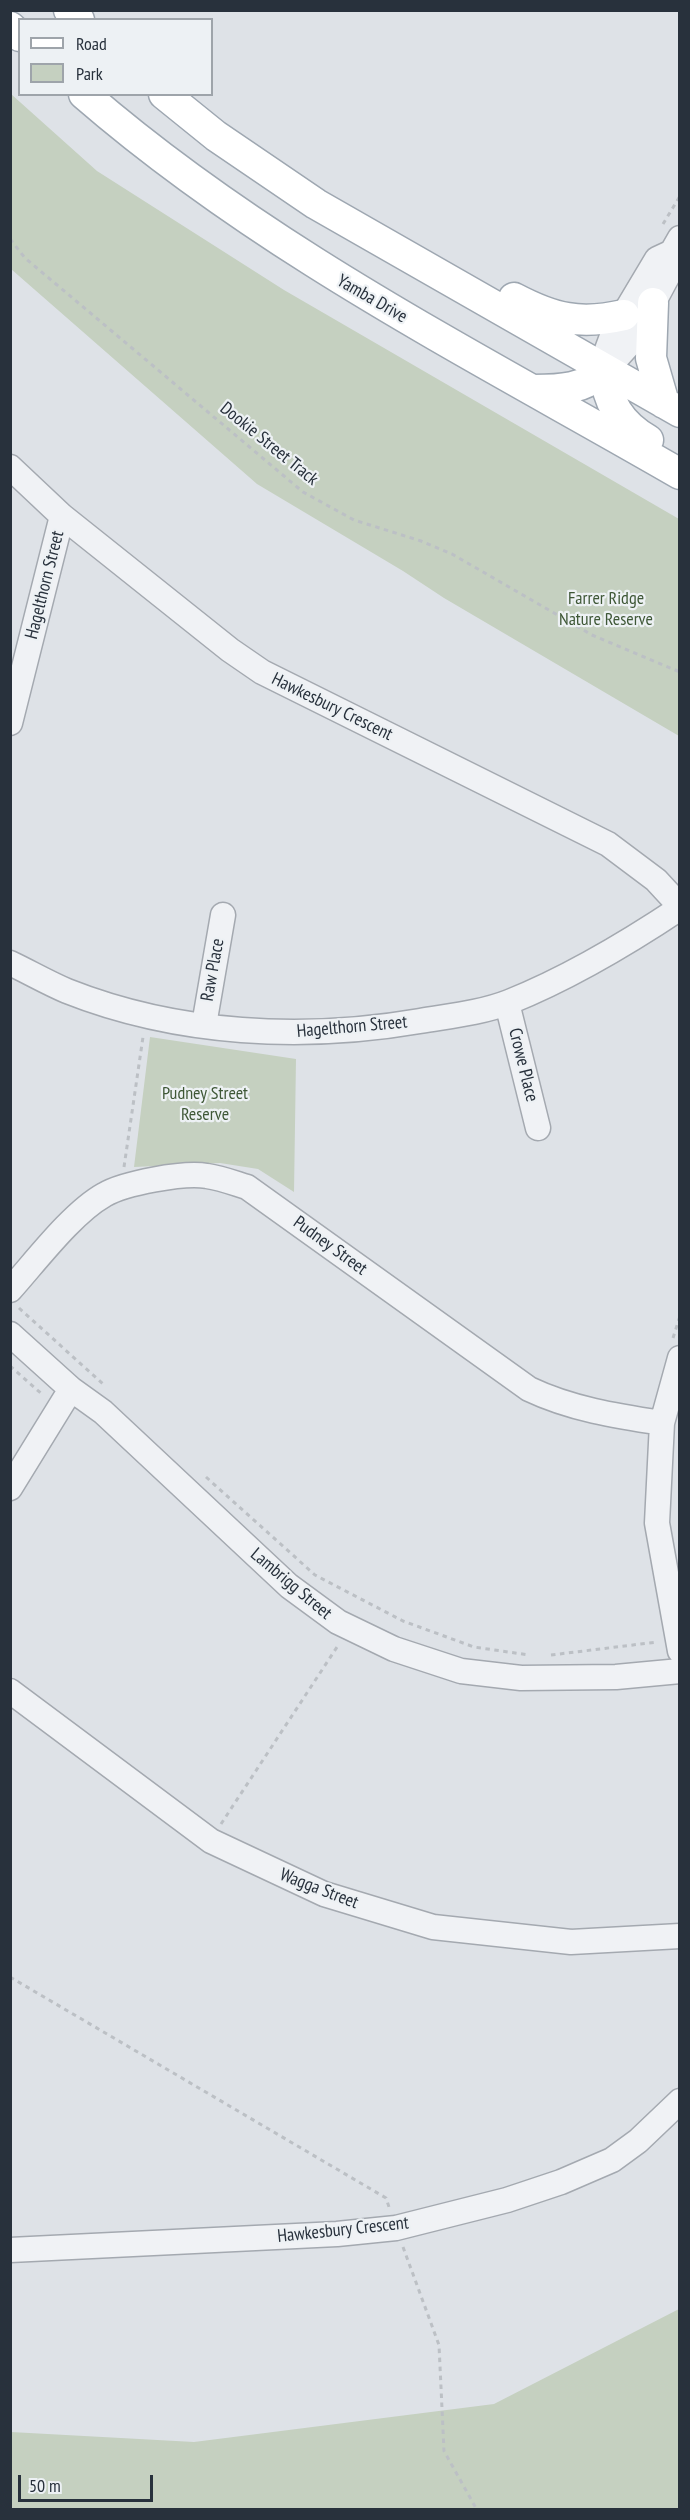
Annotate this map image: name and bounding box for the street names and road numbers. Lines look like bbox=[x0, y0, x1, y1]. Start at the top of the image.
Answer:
street label: Yamba Drive bbox=[333, 270, 411, 328]
street label: Dookie Street Track bbox=[215, 398, 323, 490]
street label: Hagelthorn Street bbox=[21, 529, 69, 641]
street label: Hawkesbury Crescent bbox=[268, 668, 396, 746]
street label: Raw Place bbox=[197, 937, 229, 1003]
street label: Hagelthorn Street bbox=[296, 1011, 408, 1043]
street label: Crowe Place bbox=[503, 1026, 543, 1104]
street label: Pudney Street bbox=[289, 1212, 371, 1280]
street label: Lambrigg Street bbox=[246, 1544, 336, 1624]
street label: Wagga Street bbox=[277, 1864, 361, 1914]
street label: Hawkesbury Crescent bbox=[276, 2212, 410, 2248]

